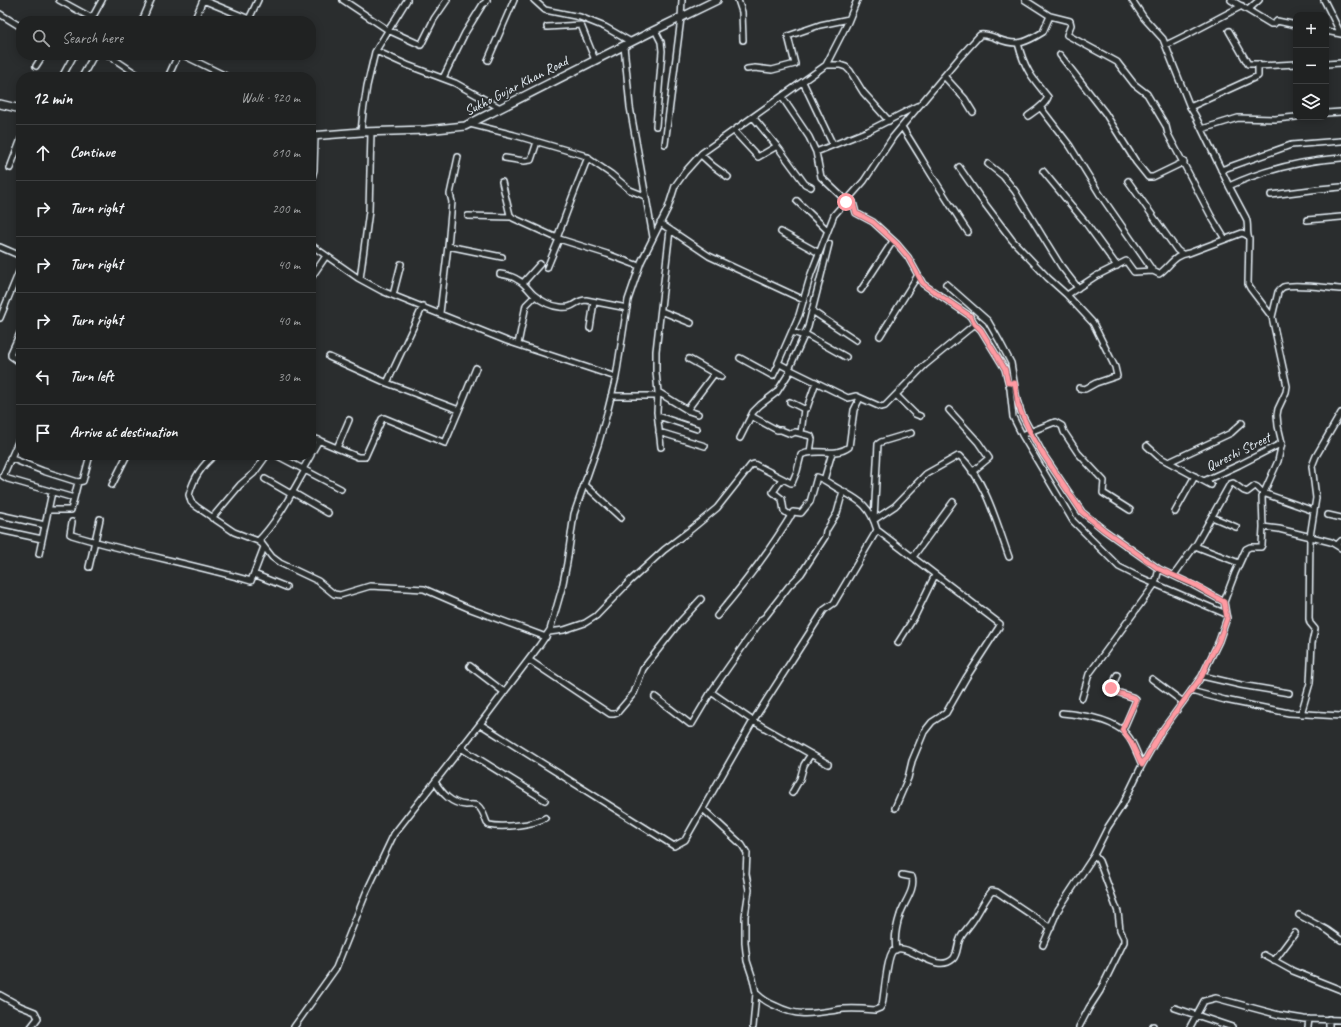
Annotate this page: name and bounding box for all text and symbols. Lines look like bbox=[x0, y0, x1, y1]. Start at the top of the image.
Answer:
map controls bbox=[1293, 12, 1329, 120]
button: + bbox=[1293, 12, 1329, 48]
search box bbox=[16, 16, 316, 60]
icon: search bbox=[30, 27, 52, 49]
text: Search here bbox=[62, 29, 123, 48]
button: − bbox=[1293, 48, 1329, 84]
street label: Sukho Gujar Khan Road bbox=[461, 51, 573, 119]
button: layers bbox=[1293, 84, 1329, 120]
text: 12 min bbox=[32, 88, 72, 109]
text: Walk · 920 m bbox=[241, 90, 300, 106]
icon: ahead bbox=[32, 142, 54, 164]
text: Continue bbox=[70, 143, 115, 162]
text: 610 m bbox=[272, 145, 300, 161]
route start bbox=[837, 193, 855, 211]
icon: right bbox=[32, 198, 54, 220]
text: Turn right bbox=[70, 199, 123, 218]
text: 200 m bbox=[272, 201, 300, 217]
icon: right bbox=[32, 254, 54, 276]
text: Turn right bbox=[70, 255, 123, 274]
text: 40 m bbox=[278, 257, 300, 273]
icon: right bbox=[32, 310, 54, 332]
text: Turn right bbox=[70, 311, 123, 330]
text: 40 m bbox=[278, 313, 300, 329]
icon: left bbox=[32, 366, 54, 388]
text: Turn left bbox=[70, 367, 113, 386]
text: 30 m bbox=[278, 369, 300, 385]
icon: arrive bbox=[32, 422, 54, 444]
text: Arrive at destination bbox=[70, 423, 177, 442]
street label: Qureshi Street bbox=[1203, 428, 1275, 475]
route end bbox=[1102, 679, 1120, 697]

